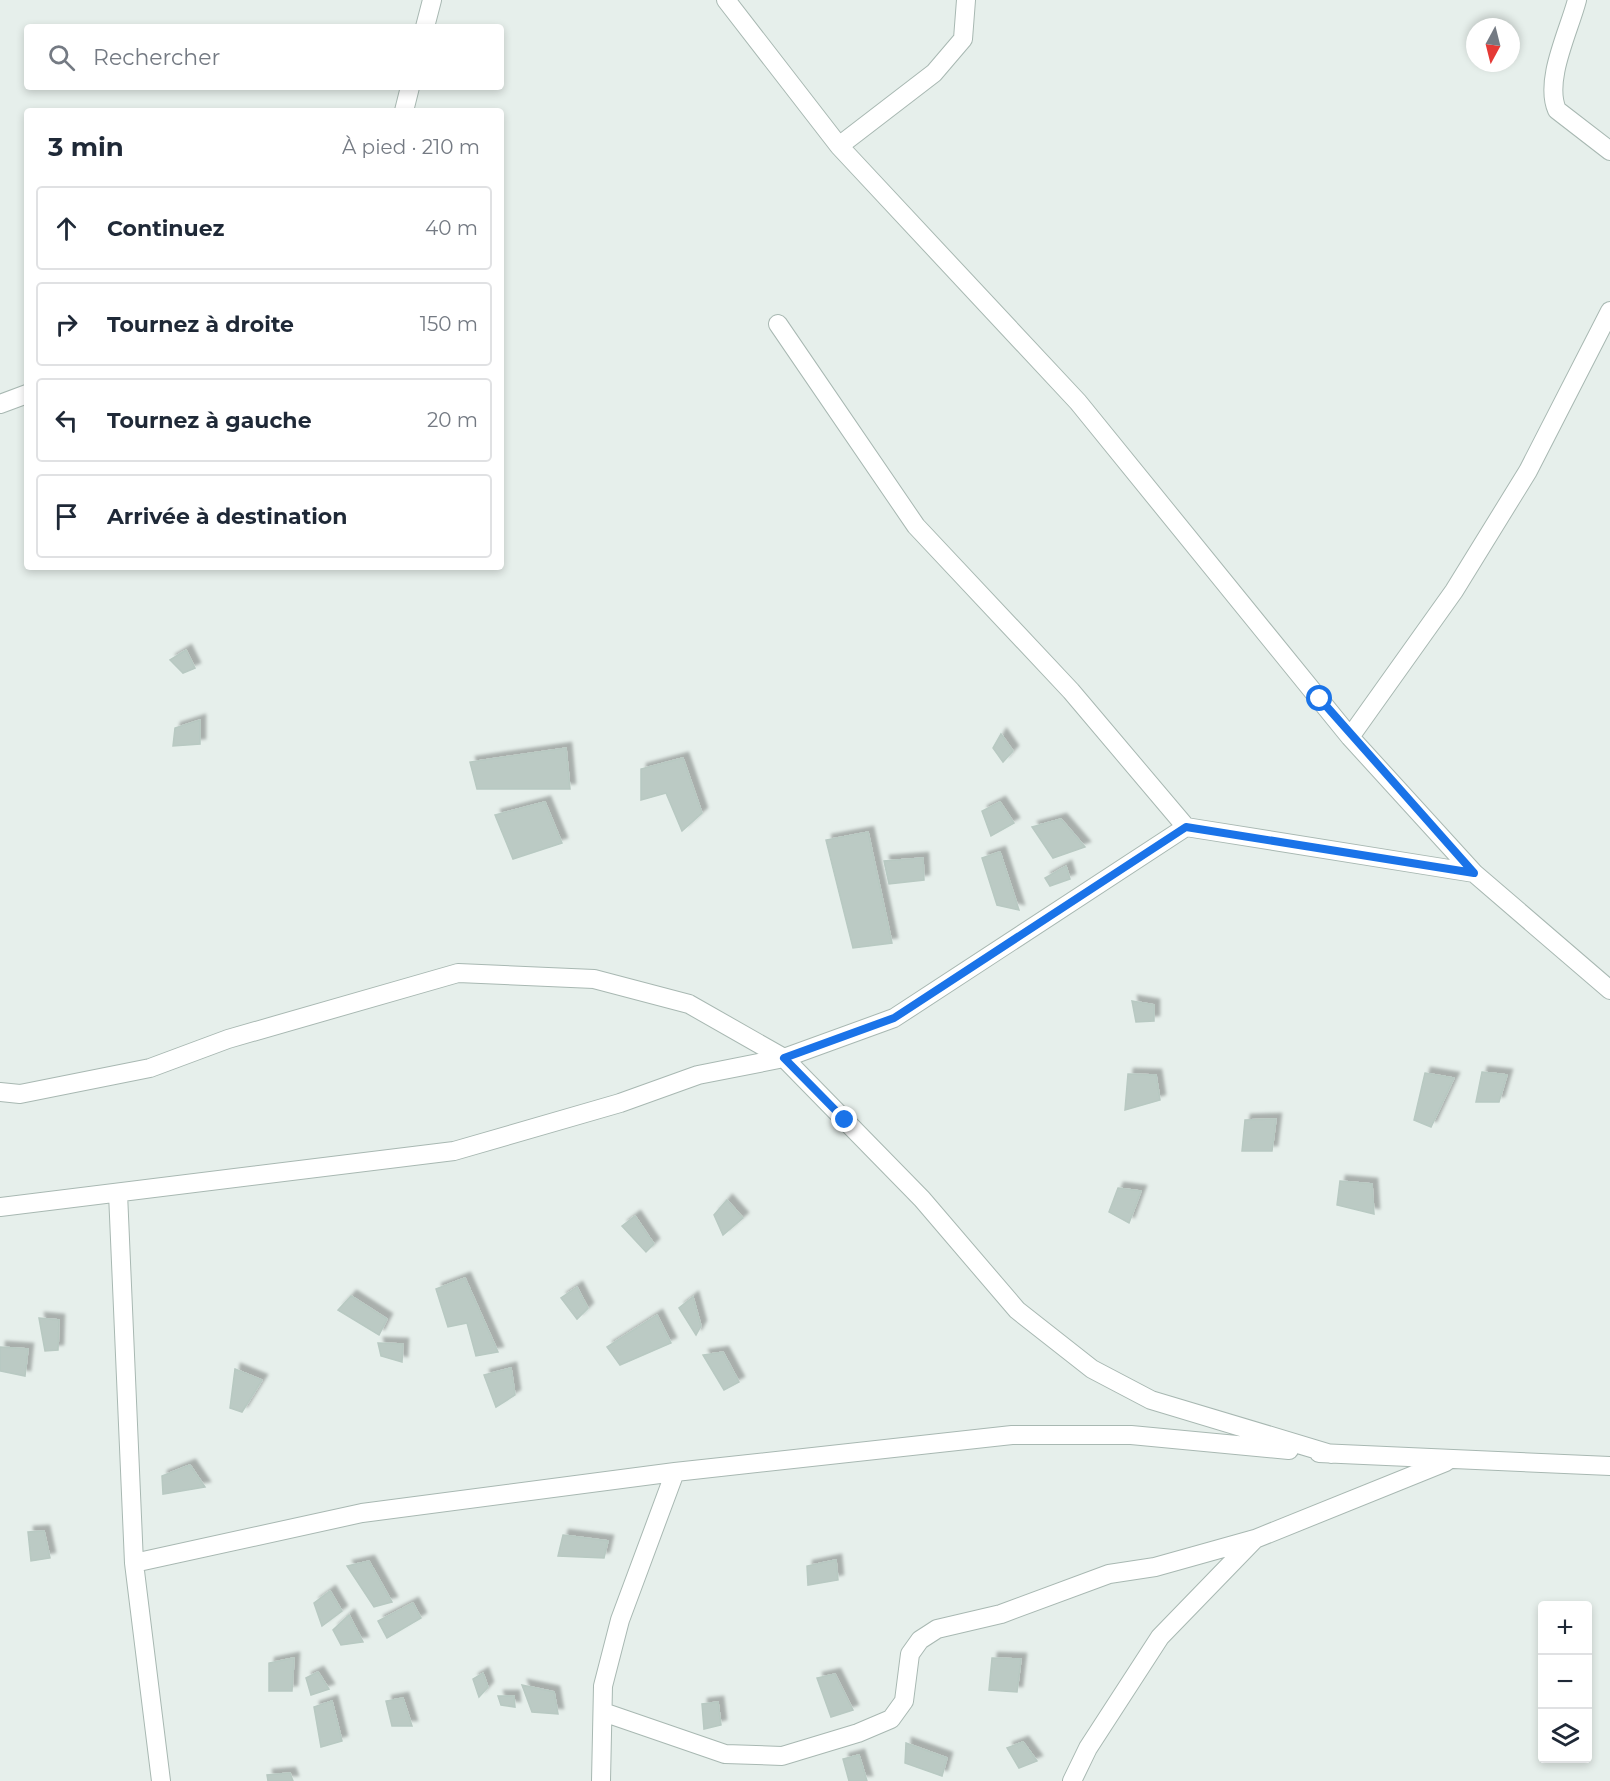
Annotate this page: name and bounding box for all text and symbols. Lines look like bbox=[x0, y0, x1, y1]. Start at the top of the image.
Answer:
north arrow bbox=[1466, 18, 1520, 72]
search box bbox=[24, 24, 504, 90]
icon: search bbox=[45, 41, 78, 74]
text: Rechercher bbox=[93, 44, 220, 71]
text: 3 min bbox=[48, 131, 124, 163]
text: À pied · 210 m bbox=[342, 135, 480, 159]
icon: ahead bbox=[50, 212, 83, 245]
text: Continuez bbox=[107, 215, 224, 242]
text: 40 m bbox=[425, 216, 478, 240]
icon: right bbox=[50, 308, 83, 341]
text: Tournez à droite bbox=[107, 311, 294, 338]
text: 150 m bbox=[420, 312, 478, 336]
icon: left bbox=[50, 404, 83, 437]
text: Tournez à gauche bbox=[107, 407, 312, 434]
text: 20 m bbox=[427, 408, 478, 432]
icon: arrive bbox=[50, 500, 83, 533]
text: Arrivée à destination bbox=[107, 503, 347, 530]
route start bbox=[1306, 685, 1332, 711]
route end bbox=[831, 1106, 857, 1132]
map controls bbox=[1538, 1601, 1592, 1763]
button: + bbox=[1538, 1601, 1592, 1655]
button: − bbox=[1538, 1655, 1592, 1709]
button: layers bbox=[1538, 1709, 1592, 1763]

